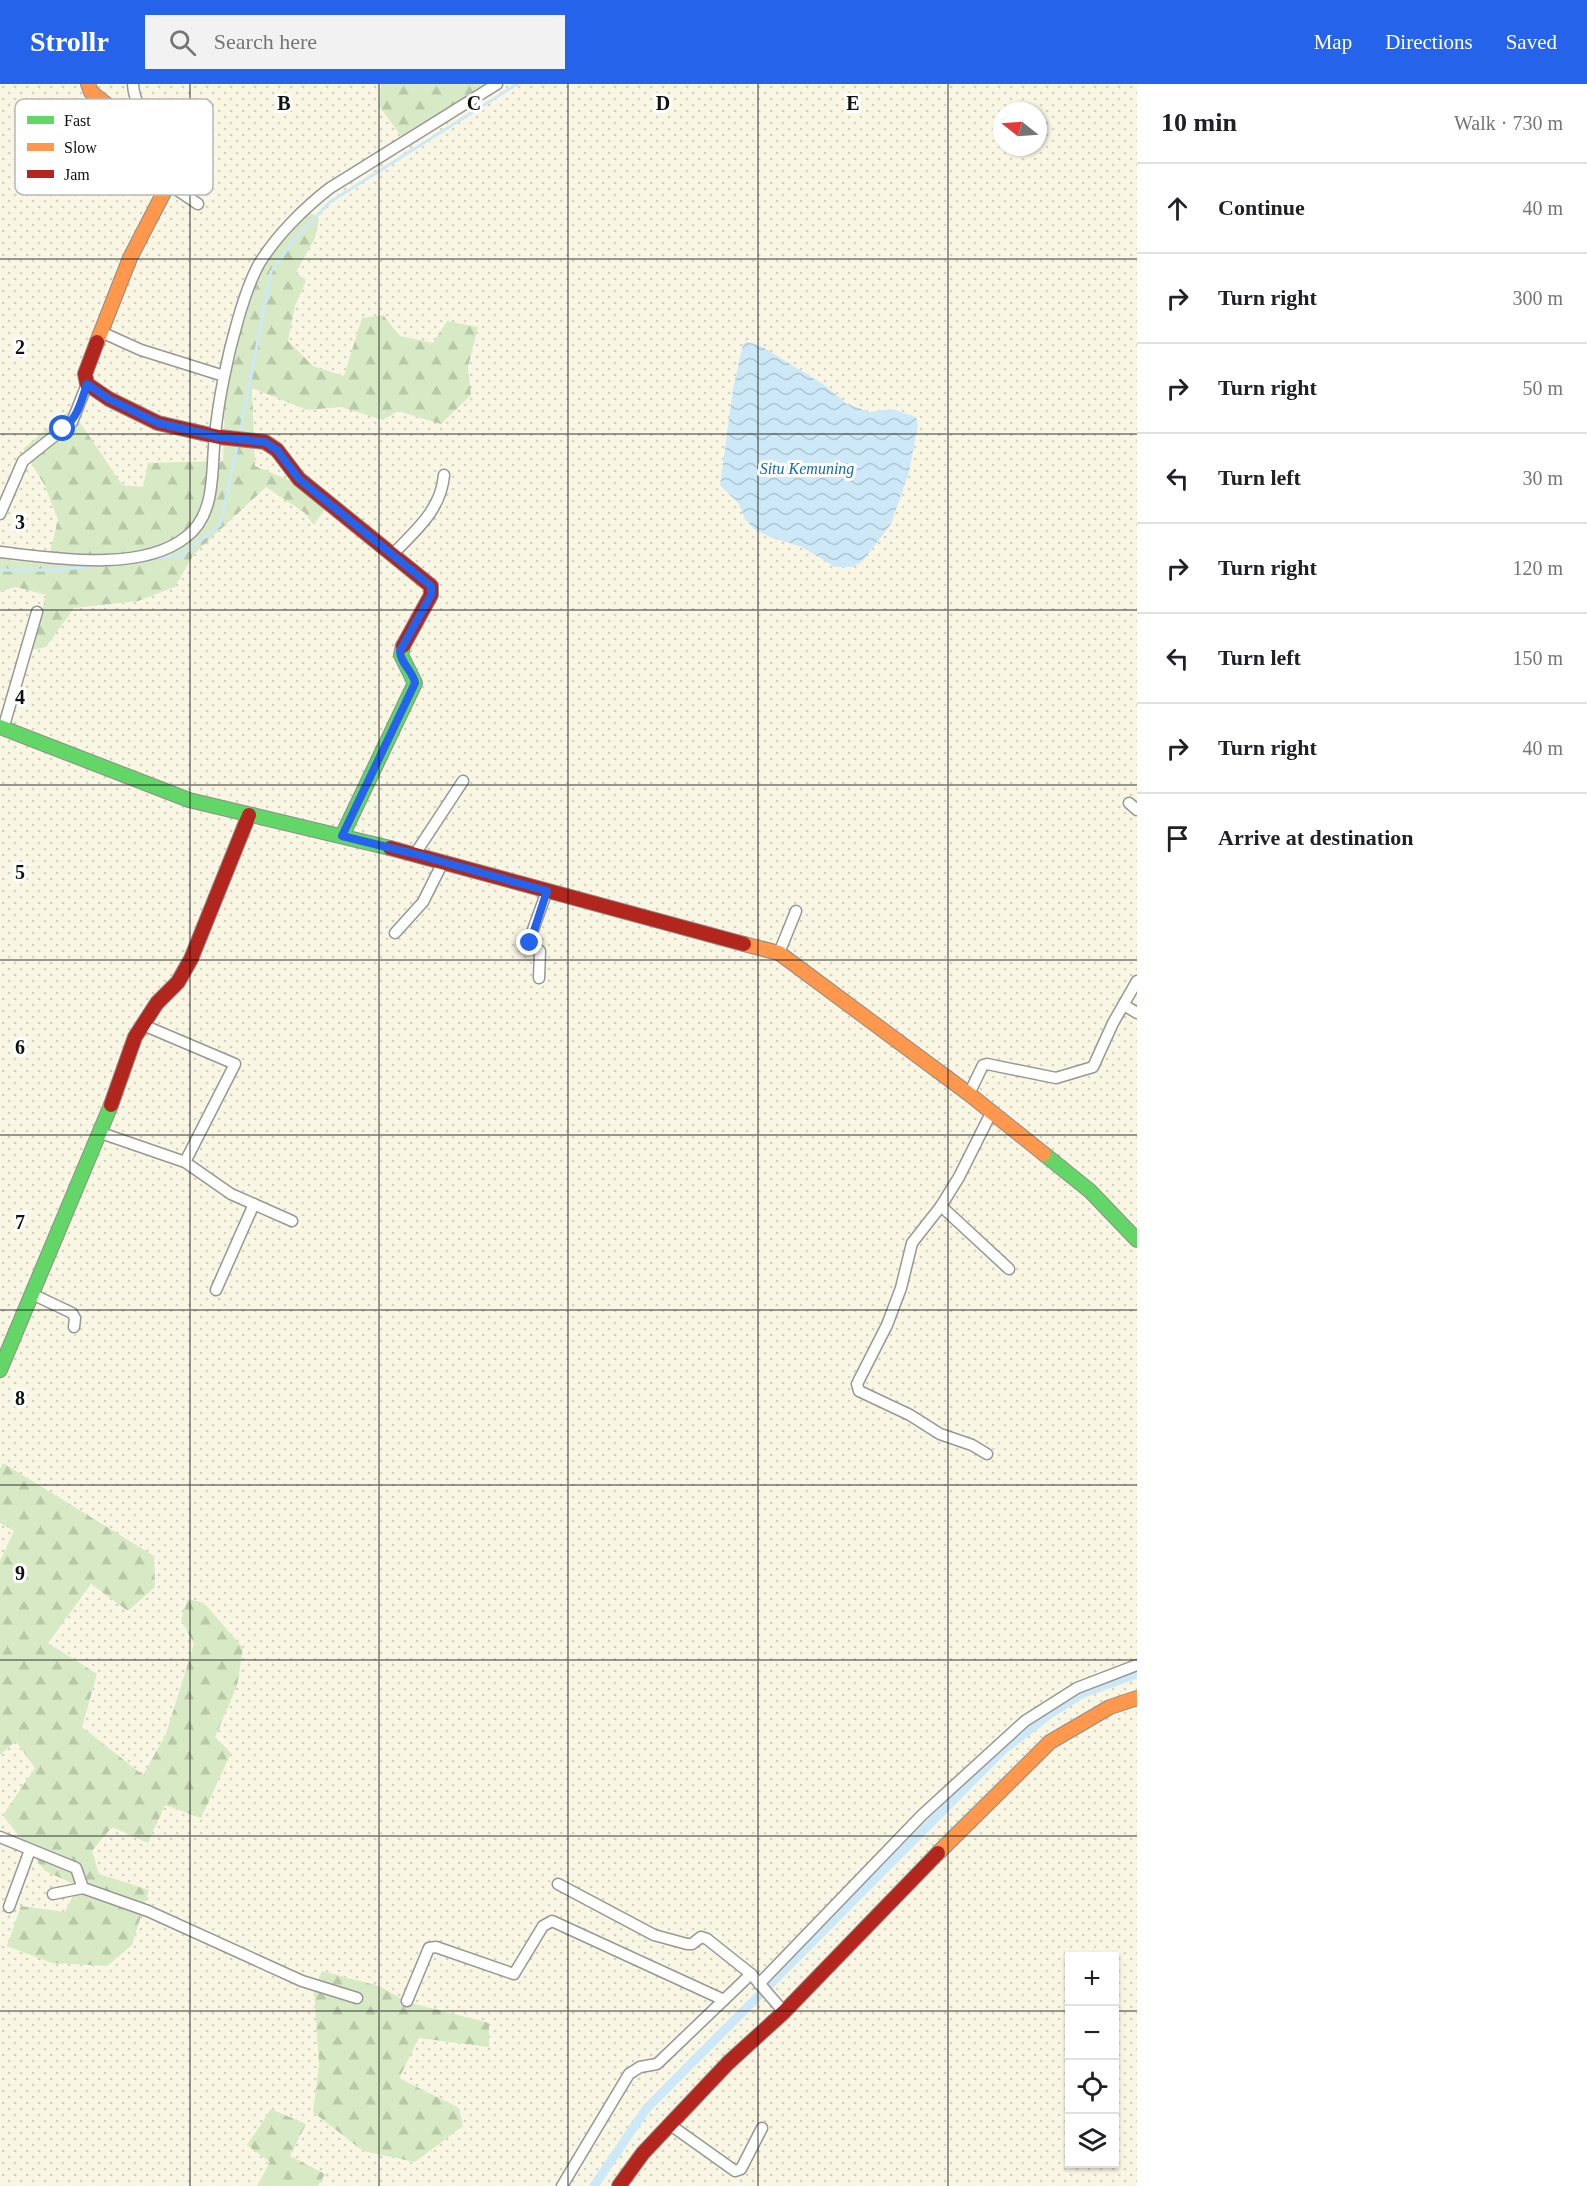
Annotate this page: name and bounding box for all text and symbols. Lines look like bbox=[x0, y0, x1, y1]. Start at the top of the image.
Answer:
search box bbox=[145, 15, 565, 69]
text: Strollr bbox=[30, 26, 109, 57]
icon: search bbox=[166, 26, 199, 59]
text: Search here bbox=[214, 29, 317, 54]
text: Map bbox=[1314, 30, 1352, 54]
text: Directions bbox=[1385, 30, 1473, 54]
text: Saved bbox=[1506, 30, 1557, 54]
text: B bbox=[277, 92, 291, 114]
text: C bbox=[467, 92, 481, 114]
text: D bbox=[656, 92, 670, 114]
text: E bbox=[846, 92, 860, 114]
legend bbox=[15, 99, 213, 195]
north arrow bbox=[993, 102, 1047, 156]
text: 10 min bbox=[1161, 108, 1237, 137]
text: Fast bbox=[64, 112, 91, 129]
text: Walk · 730 m bbox=[1454, 112, 1563, 134]
text: Slow bbox=[64, 139, 97, 156]
text: Jam bbox=[64, 166, 90, 183]
icon: ahead bbox=[1161, 192, 1194, 225]
text: Continue bbox=[1218, 195, 1305, 220]
text: 40 m bbox=[1522, 197, 1563, 219]
icon: right bbox=[1161, 282, 1194, 315]
text: Turn right bbox=[1218, 285, 1317, 310]
text: 300 m bbox=[1512, 287, 1563, 309]
text: 2 bbox=[15, 336, 25, 358]
icon: right bbox=[1161, 372, 1194, 405]
text: Turn right bbox=[1218, 375, 1317, 400]
text: 50 m bbox=[1522, 377, 1563, 399]
route start bbox=[49, 415, 75, 441]
water label: Situ Kemuning bbox=[760, 460, 854, 478]
icon: left bbox=[1161, 462, 1194, 495]
text: Turn left bbox=[1218, 465, 1301, 490]
text: 30 m bbox=[1522, 467, 1563, 489]
text: 3 bbox=[15, 511, 25, 533]
icon: right bbox=[1161, 552, 1194, 585]
text: Turn right bbox=[1218, 555, 1317, 580]
text: 120 m bbox=[1512, 557, 1563, 579]
icon: left bbox=[1161, 642, 1194, 675]
text: Turn left bbox=[1218, 645, 1301, 670]
text: 150 m bbox=[1512, 647, 1563, 669]
text: 4 bbox=[15, 686, 25, 708]
icon: right bbox=[1161, 732, 1194, 765]
text: Turn right bbox=[1218, 735, 1317, 760]
text: 40 m bbox=[1522, 737, 1563, 759]
icon: arrive bbox=[1161, 822, 1194, 855]
text: Arrive at destination bbox=[1218, 825, 1414, 850]
text: 5 bbox=[15, 861, 25, 883]
route end bbox=[516, 929, 542, 955]
text: 6 bbox=[15, 1036, 25, 1058]
text: 7 bbox=[15, 1211, 25, 1233]
text: 8 bbox=[15, 1387, 25, 1409]
text: 9 bbox=[15, 1562, 25, 1584]
map controls bbox=[1065, 1952, 1119, 2168]
button: + bbox=[1065, 1952, 1119, 2006]
button: − bbox=[1065, 2006, 1119, 2060]
button: locate bbox=[1065, 2060, 1119, 2114]
button: layers bbox=[1065, 2114, 1119, 2168]

